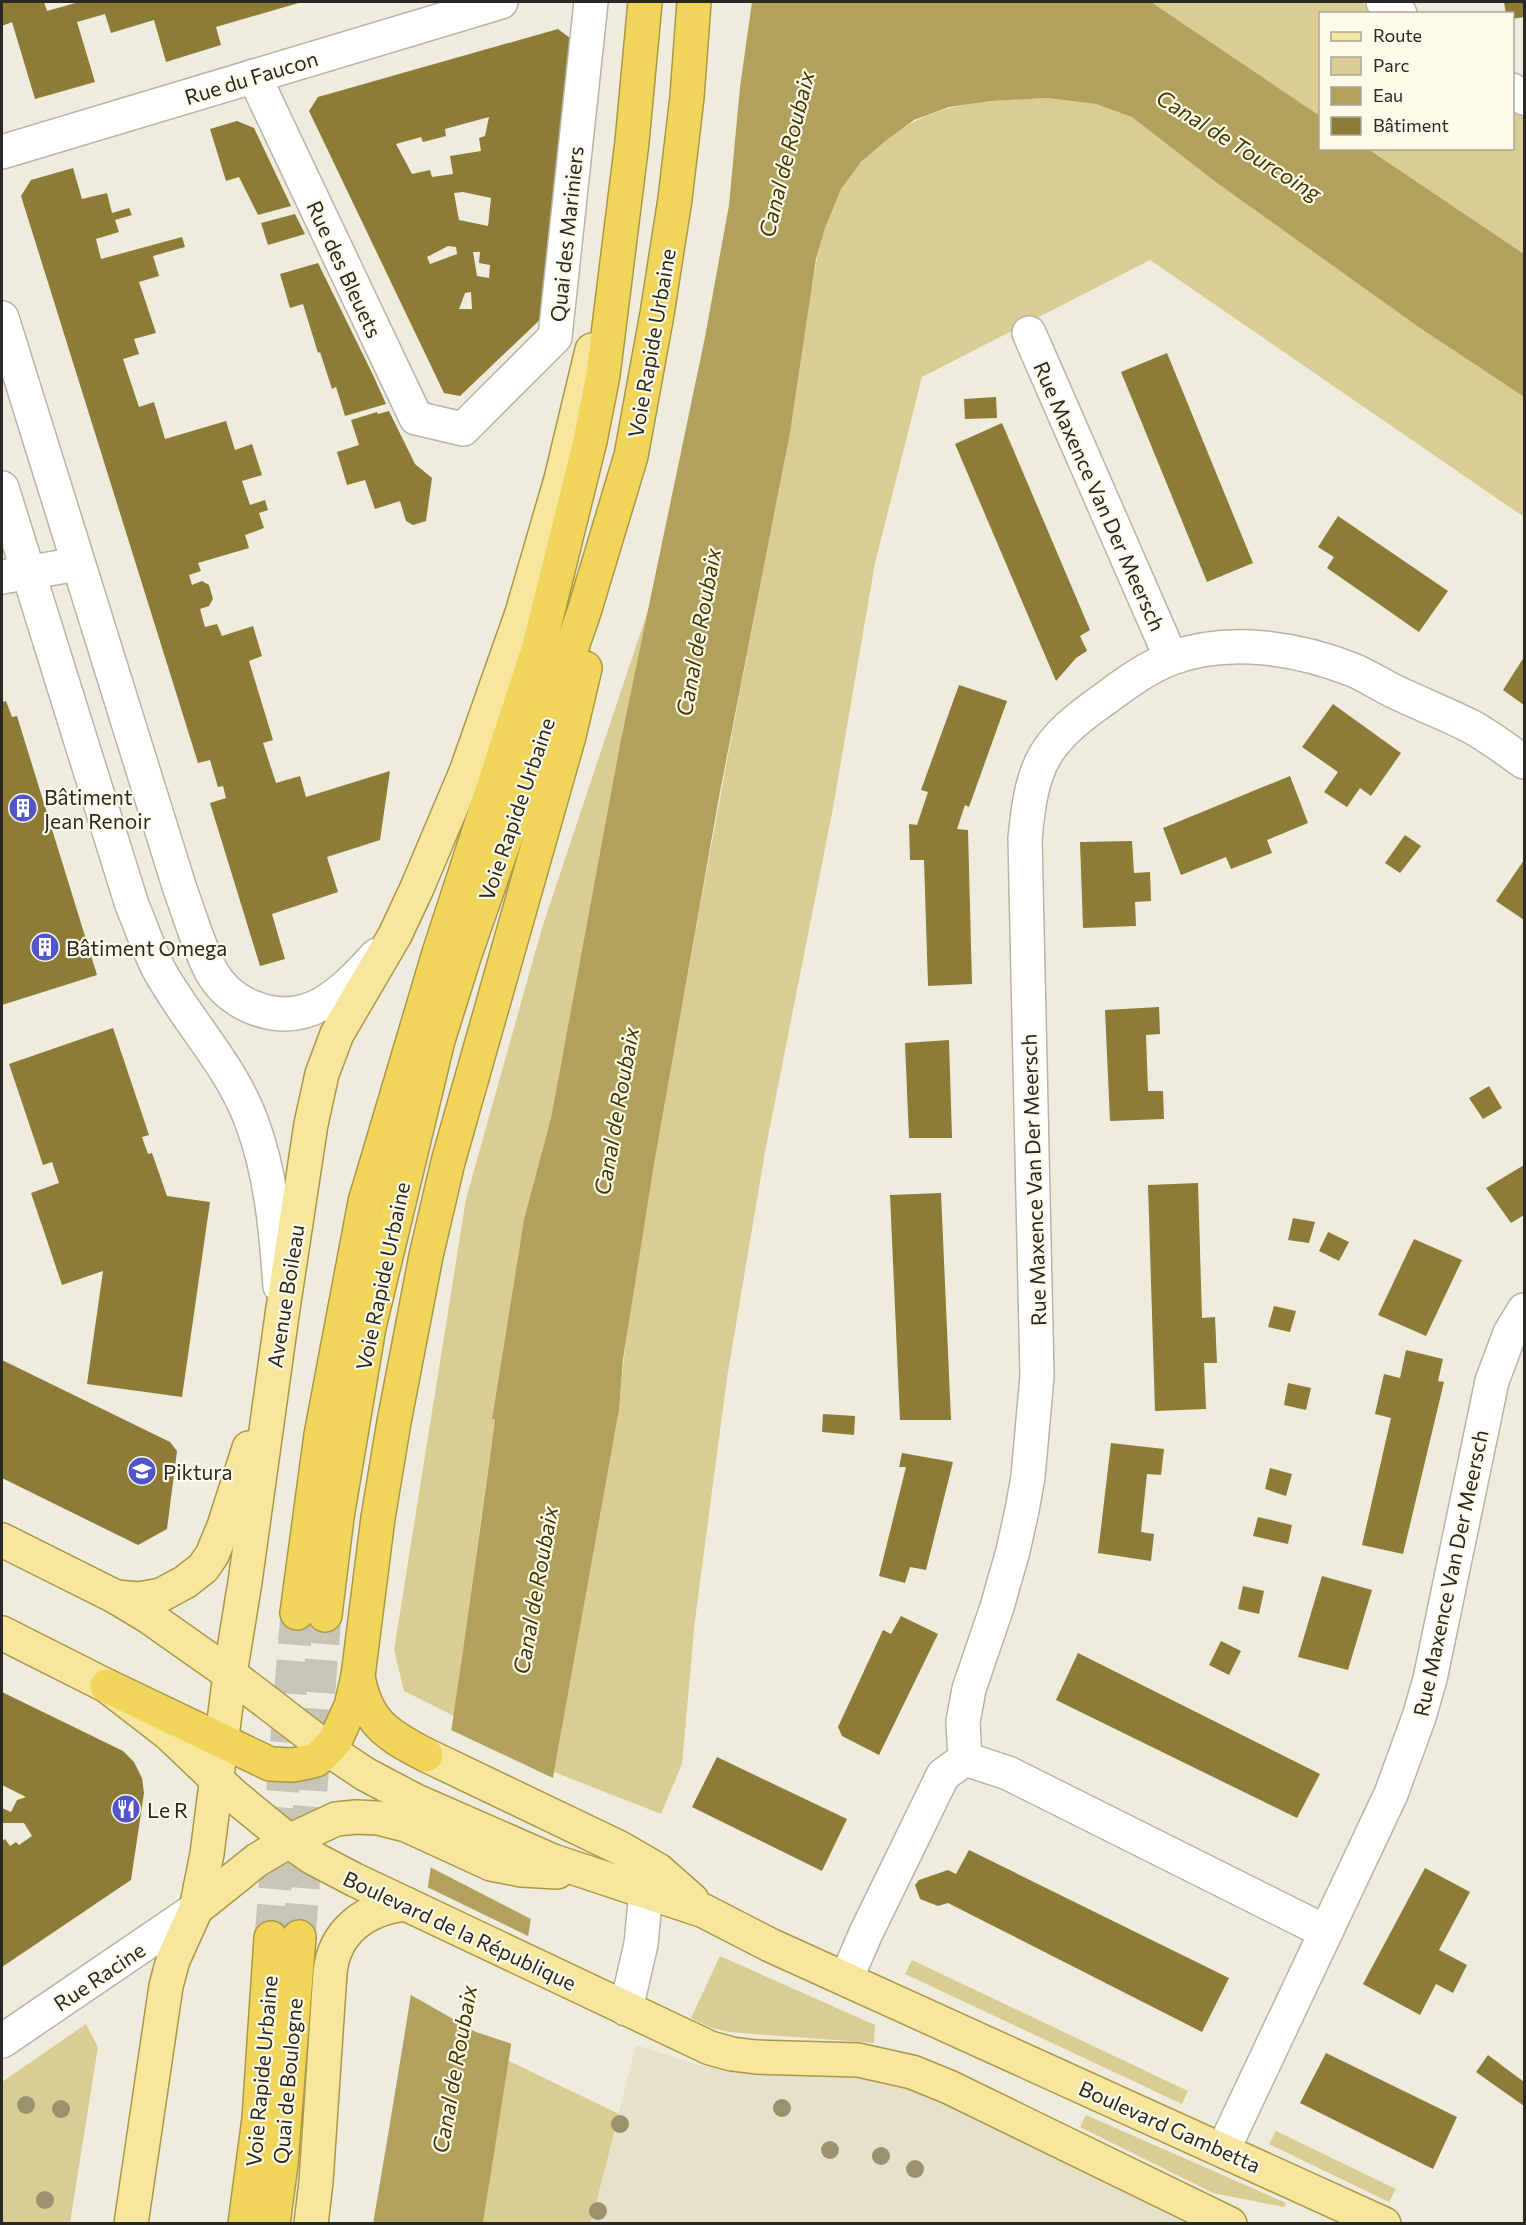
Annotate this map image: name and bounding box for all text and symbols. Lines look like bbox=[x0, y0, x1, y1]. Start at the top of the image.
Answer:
legend bbox=[1319, 12, 1514, 150]
text: Route bbox=[1373, 24, 1422, 46]
street label: Rue du Faucon bbox=[181, 45, 321, 109]
text: Parc bbox=[1373, 54, 1410, 76]
water label: Canal de Roubaix bbox=[752, 68, 820, 240]
water label: Canal de Tourcoing bbox=[1152, 83, 1327, 207]
text: Eau bbox=[1373, 84, 1403, 106]
text: Bâtiment bbox=[1373, 114, 1449, 136]
street label: Quai des Mariniers bbox=[544, 145, 588, 323]
street label: Rue des Bleuets bbox=[302, 196, 388, 342]
street label: Voie Rapide Urbaine bbox=[622, 246, 680, 440]
street label: Rue Maxence Van Der Meersch bbox=[1029, 357, 1171, 635]
water label: Canal de Roubaix bbox=[670, 545, 726, 718]
street label: Voie Rapide Urbaine bbox=[473, 714, 559, 904]
place label: Bâtiment Jean Renoir bbox=[44, 784, 151, 833]
building icon: Bâtiment Jean Renoir bbox=[7, 792, 39, 824]
building icon: Bâtiment Omega bbox=[29, 931, 61, 963]
place label: Bâtiment Omega bbox=[66, 935, 227, 960]
water label: Canal de Roubaix bbox=[588, 1024, 644, 1197]
street label: Rue Maxence Van Der Meersch bbox=[1015, 1033, 1051, 1327]
street label: Voie Rapide Urbaine bbox=[350, 1180, 414, 1372]
street label: Avenue Boileau bbox=[261, 1223, 309, 1369]
street label: Rue Maxence Van Der Meersch bbox=[1407, 1427, 1493, 1719]
school or university icon: Piktura bbox=[126, 1455, 158, 1487]
place label: Piktura bbox=[163, 1459, 232, 1484]
water label: Canal de Roubaix bbox=[507, 1503, 563, 1676]
restaurant icon: Le R bbox=[110, 1793, 142, 1825]
place label: Le R bbox=[147, 1797, 188, 1822]
street label: Boulevard de la République bbox=[340, 1865, 580, 1995]
street label: Rue Racine bbox=[49, 1936, 149, 2016]
street label: Voie Rapide Urbaine bbox=[240, 1974, 282, 2168]
water label: Canal de Roubaix bbox=[426, 1982, 482, 2155]
street label: Quai de Boulogne bbox=[267, 1997, 307, 2165]
street label: Boulevard Gambetta bbox=[1075, 2075, 1265, 2177]

